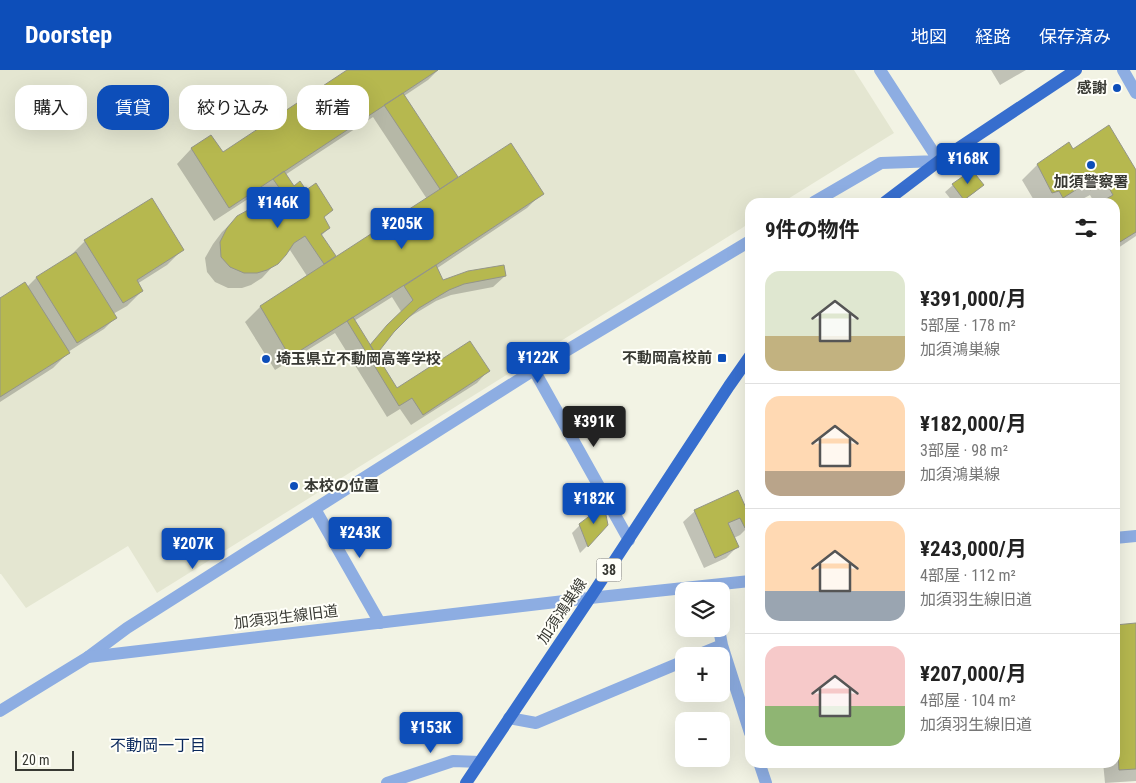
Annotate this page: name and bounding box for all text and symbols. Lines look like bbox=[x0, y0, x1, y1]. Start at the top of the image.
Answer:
text: Doorstep bbox=[25, 21, 112, 49]
text: 地図 bbox=[911, 26, 947, 47]
text: 経路 bbox=[975, 26, 1011, 47]
text: 保存済み bbox=[1039, 26, 1111, 47]
place label: 感謝 bbox=[1077, 79, 1107, 97]
marker: 感謝 bbox=[1111, 82, 1123, 94]
chip: 購入 bbox=[15, 85, 87, 130]
chip: 賃貸 bbox=[97, 85, 169, 130]
chip: 絞り込み bbox=[179, 85, 287, 130]
chip: 新着 bbox=[297, 85, 369, 130]
pin: ¥168K bbox=[933, 142, 1003, 185]
text: ¥168K bbox=[948, 149, 988, 168]
marker: 加須警察署 bbox=[1085, 159, 1097, 171]
place label: 加須警察署 bbox=[1053, 173, 1129, 191]
pin: ¥146K bbox=[243, 186, 313, 229]
text: ¥146K bbox=[258, 193, 298, 212]
pin: ¥205K bbox=[367, 208, 437, 250]
text: ¥205K bbox=[382, 214, 422, 233]
icon: filters bbox=[1072, 214, 1100, 242]
text: 9件の物件 bbox=[765, 218, 860, 242]
text: ¥391,000/月 bbox=[920, 287, 1027, 311]
icon: home bbox=[805, 291, 865, 351]
text: 5部屋 · 178 m² bbox=[920, 316, 1016, 335]
text: 加須鴻巣線 bbox=[920, 340, 1000, 359]
pin: ¥122K bbox=[503, 342, 573, 384]
text: ¥122K bbox=[518, 348, 558, 367]
place label: 不動岡高校前 bbox=[622, 349, 712, 367]
place label: 埼玉県立不動岡高等学校 bbox=[276, 350, 441, 368]
marker: 不動岡高校前 bbox=[716, 352, 728, 364]
marker: 埼玉県立不動岡高等学校 bbox=[260, 353, 272, 365]
pin: ¥391K bbox=[559, 406, 629, 448]
text: ¥391K bbox=[574, 412, 614, 431]
text: ¥182,000/月 bbox=[920, 412, 1027, 436]
icon: home bbox=[805, 416, 865, 476]
text: 3部屋 · 98 m² bbox=[920, 441, 1008, 460]
text: 加須鴻巣線 bbox=[920, 465, 1000, 484]
place label: 本校の位置 bbox=[304, 477, 379, 495]
marker: 本校の位置 bbox=[288, 480, 300, 492]
pin: ¥182K bbox=[559, 482, 629, 525]
text: ¥182K bbox=[574, 489, 614, 508]
pin: ¥243K bbox=[325, 516, 395, 559]
text: ¥243K bbox=[340, 523, 380, 542]
pin: ¥207K bbox=[158, 528, 228, 570]
text: ¥207K bbox=[173, 534, 213, 553]
text: ¥243,000/月 bbox=[920, 537, 1027, 561]
icon: home bbox=[805, 541, 865, 601]
road number: 38 bbox=[596, 558, 622, 582]
text: 4部屋 · 112 m² bbox=[920, 566, 1016, 585]
street label: 加須鴻巣線 bbox=[534, 575, 590, 647]
map controls bbox=[675, 582, 730, 767]
button: layers bbox=[675, 582, 730, 637]
text: 加須羽生線旧道 bbox=[920, 590, 1032, 609]
street label: 加須羽生線旧道 bbox=[233, 602, 339, 632]
button: + bbox=[675, 647, 730, 702]
text: ¥207,000/月 bbox=[920, 662, 1027, 686]
icon: home bbox=[805, 666, 865, 726]
text: 4部屋 · 104 m² bbox=[920, 691, 1016, 710]
pin: ¥153K bbox=[396, 712, 466, 754]
button: − bbox=[675, 712, 730, 767]
text: 加須羽生線旧道 bbox=[920, 715, 1032, 734]
text: ¥153K bbox=[411, 718, 451, 737]
district label: 不動岡一丁目 bbox=[110, 736, 206, 755]
scale bar bbox=[15, 748, 74, 771]
text: 20 m bbox=[22, 752, 50, 768]

